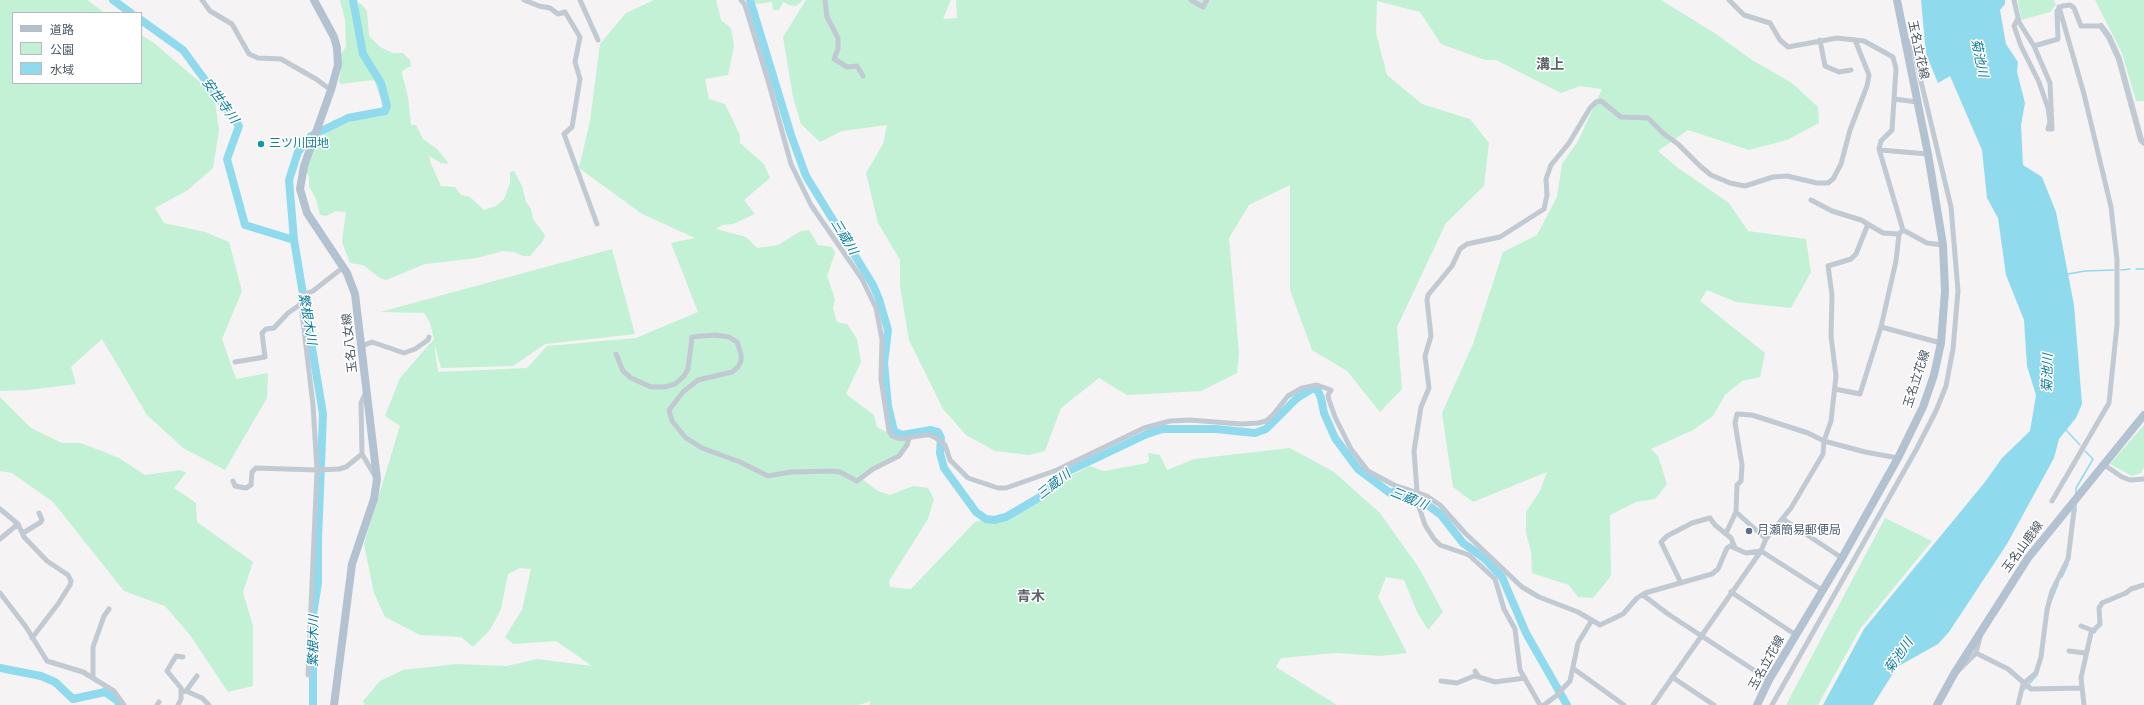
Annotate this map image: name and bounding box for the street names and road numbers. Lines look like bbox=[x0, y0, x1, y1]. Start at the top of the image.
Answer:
street label: 玉名立花線 bbox=[1905, 19, 1931, 81]
street label: 玉名八女線 bbox=[340, 312, 360, 374]
street label: 玉名立花線 bbox=[1901, 348, 1933, 410]
street label: 玉名山鹿線 bbox=[2000, 518, 2046, 576]
street label: 玉名立花線 bbox=[1746, 633, 1788, 693]

